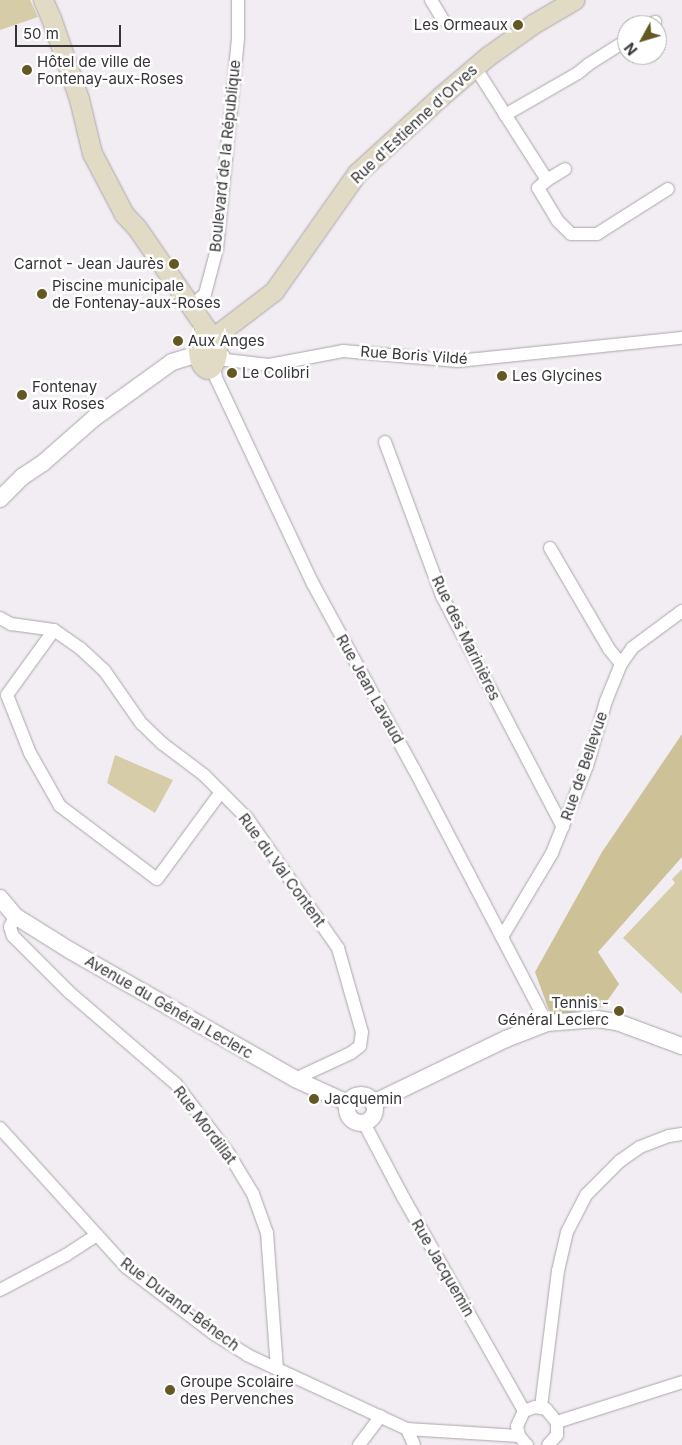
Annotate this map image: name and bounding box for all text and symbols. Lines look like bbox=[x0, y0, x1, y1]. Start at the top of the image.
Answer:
scale bar bbox=[18, 15, 124, 47]
north arrow bbox=[617, 15, 667, 65]
place label: Les Ormeaux bbox=[414, 16, 508, 34]
marker: Les Ormeaux bbox=[512, 19, 524, 31]
text: 50 m bbox=[23, 24, 59, 43]
text: N bbox=[621, 40, 641, 59]
place label: Hôtel de ville de Fontenay-aux-Roses bbox=[37, 52, 183, 87]
street label: Boulevard de la République bbox=[206, 59, 244, 253]
street label: Rue d'Estienne d'Orves bbox=[347, 61, 481, 187]
marker: Hôtel de ville de Fontenay-aux-Roses bbox=[21, 64, 33, 76]
place label: Carnot - Jean Jaurès bbox=[14, 255, 164, 273]
marker: Carnot - Jean Jaurès bbox=[168, 258, 180, 270]
place label: Piscine municipale de Fontenay-aux-Roses bbox=[52, 276, 221, 311]
marker: Piscine municipale de Fontenay-aux-Roses bbox=[36, 288, 48, 300]
place label: Aux Anges bbox=[188, 332, 265, 350]
marker: Aux Anges bbox=[172, 335, 184, 347]
street label: Rue Boris Vildé bbox=[360, 342, 468, 368]
place label: Le Colibri bbox=[242, 364, 309, 382]
marker: Le Colibri bbox=[226, 367, 238, 379]
place label: Les Glycines bbox=[512, 367, 602, 385]
marker: Les Glycines bbox=[496, 370, 508, 382]
place label: Fontenay aux Roses bbox=[32, 377, 105, 412]
marker: Fontenay aux Roses bbox=[16, 389, 28, 401]
street label: Rue des Marinières bbox=[428, 573, 504, 703]
street label: Rue Jean Lavaud bbox=[333, 631, 407, 747]
street label: Rue de Bellevue bbox=[557, 709, 611, 823]
street label: Rue du Val Content bbox=[235, 810, 329, 930]
street label: Avenue du Général Leclerc bbox=[82, 952, 256, 1062]
place label: Tennis - Général Leclerc bbox=[497, 993, 609, 1028]
marker: Tennis - Général Leclerc bbox=[613, 1005, 625, 1017]
street label: Rue Mordillat bbox=[170, 1083, 240, 1167]
place label: Jacquemin bbox=[324, 1090, 402, 1108]
marker: Jacquemin bbox=[308, 1093, 320, 1105]
street label: Rue Jacquemin bbox=[408, 1216, 478, 1320]
street label: Rue Durand-Bénech bbox=[117, 1254, 243, 1354]
place label: Groupe Scolaire des Pervenches bbox=[180, 1372, 294, 1407]
marker: Groupe Scolaire des Pervenches bbox=[164, 1384, 176, 1396]

